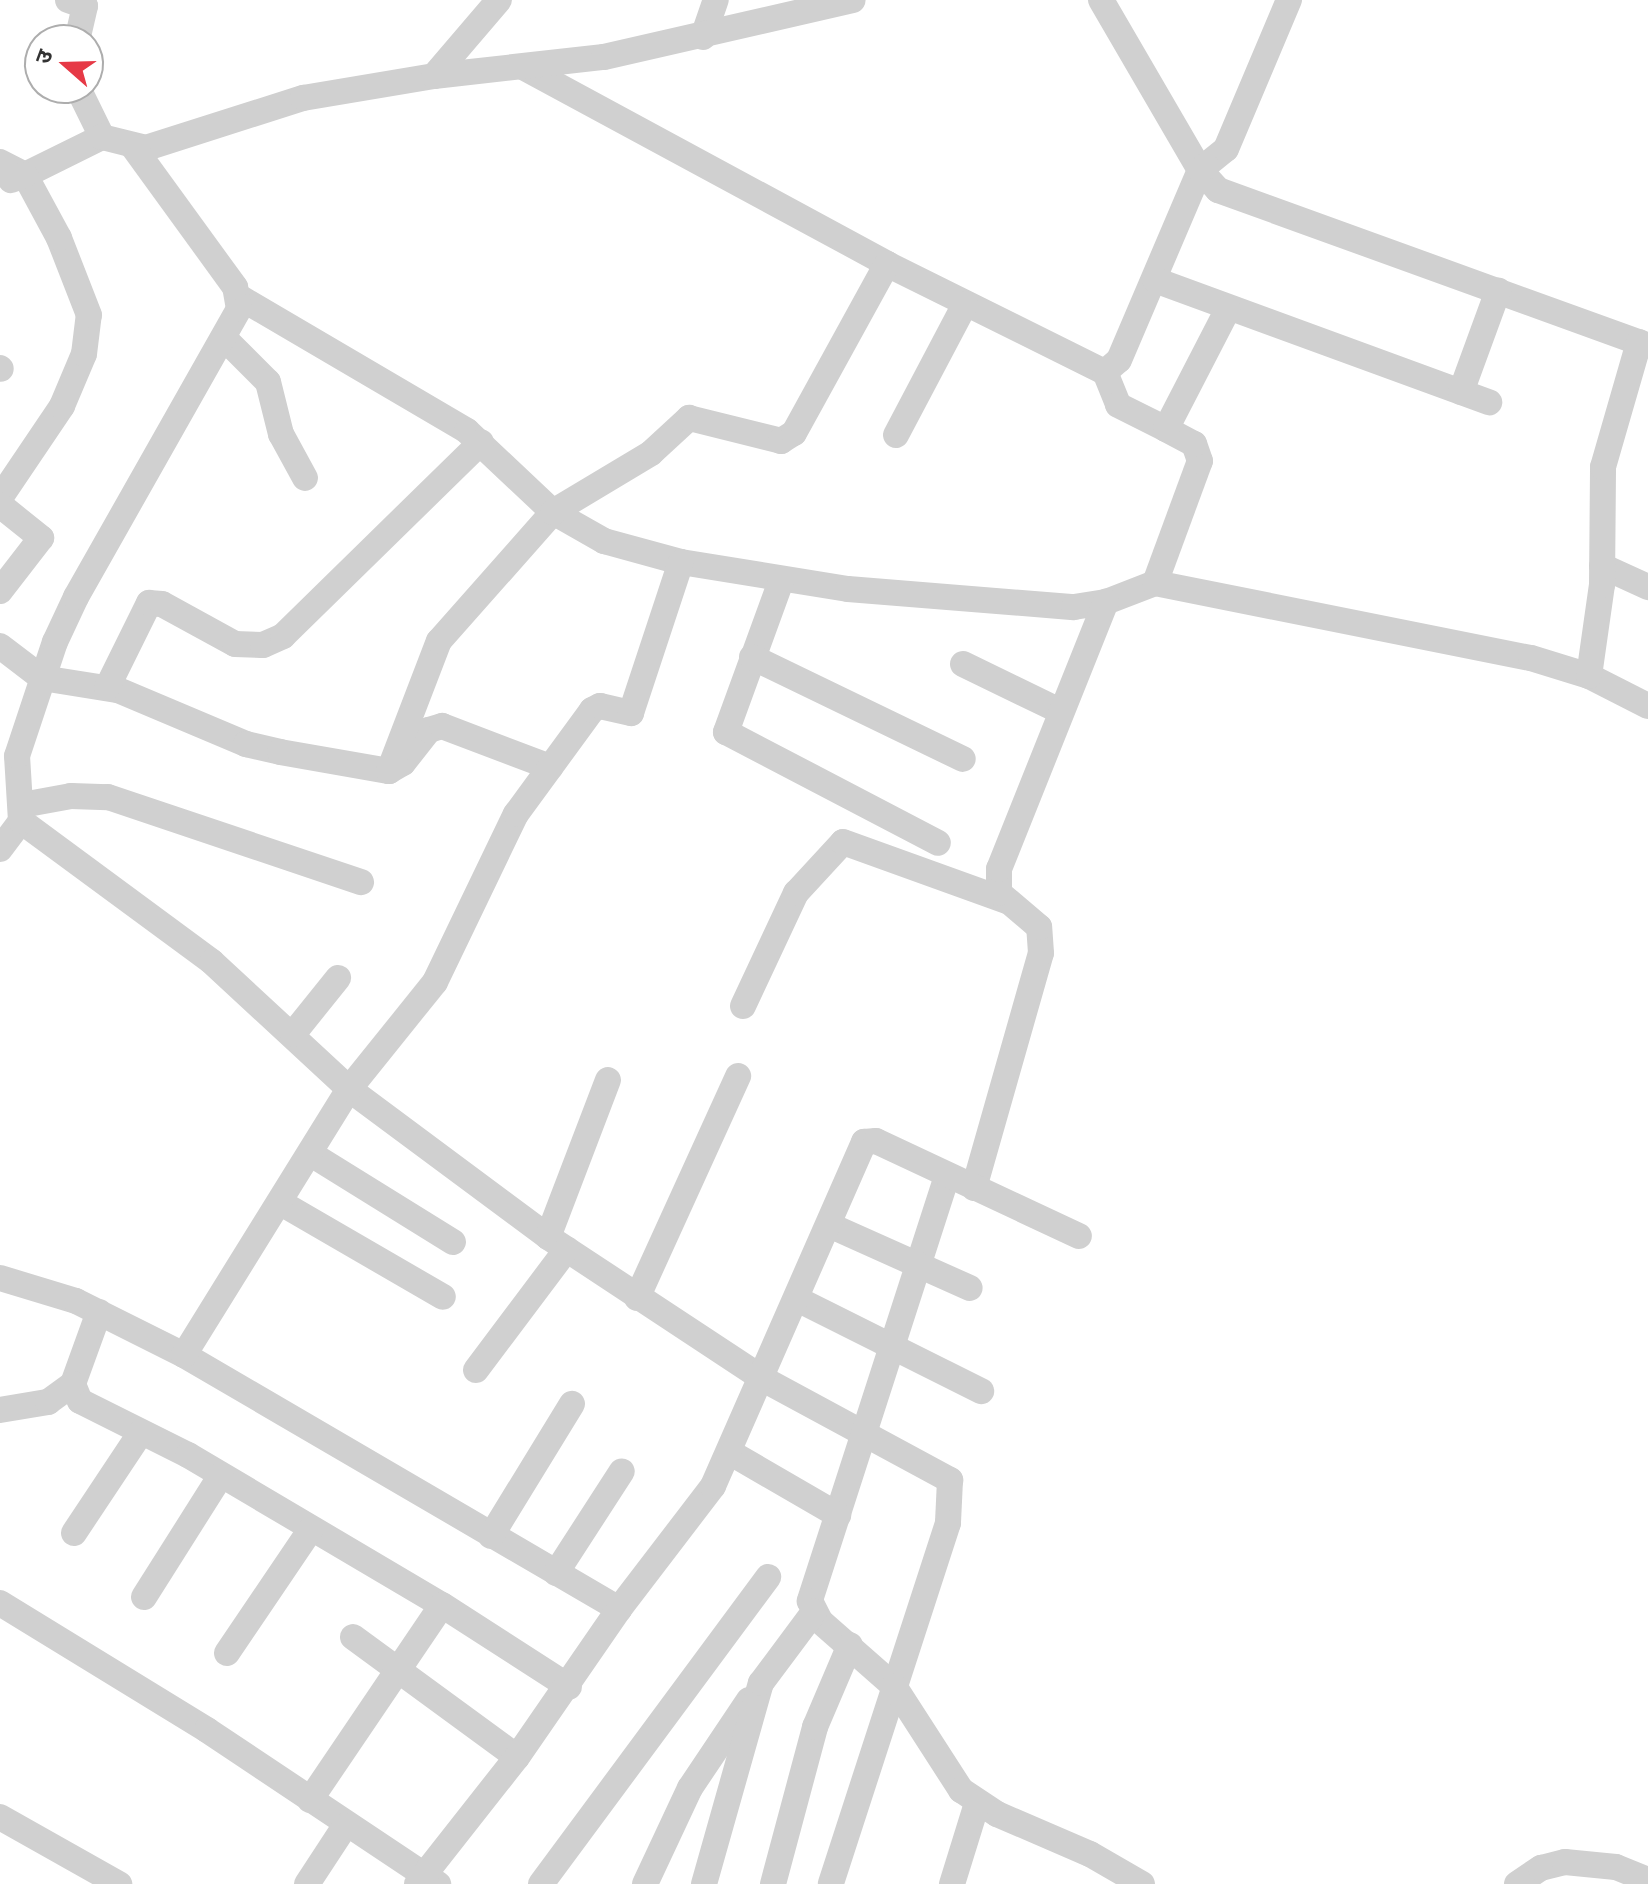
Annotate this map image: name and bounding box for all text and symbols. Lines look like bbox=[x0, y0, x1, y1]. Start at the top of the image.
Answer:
north arrow bbox=[24, 24, 104, 104]
text: उ bbox=[29, 46, 58, 67]

